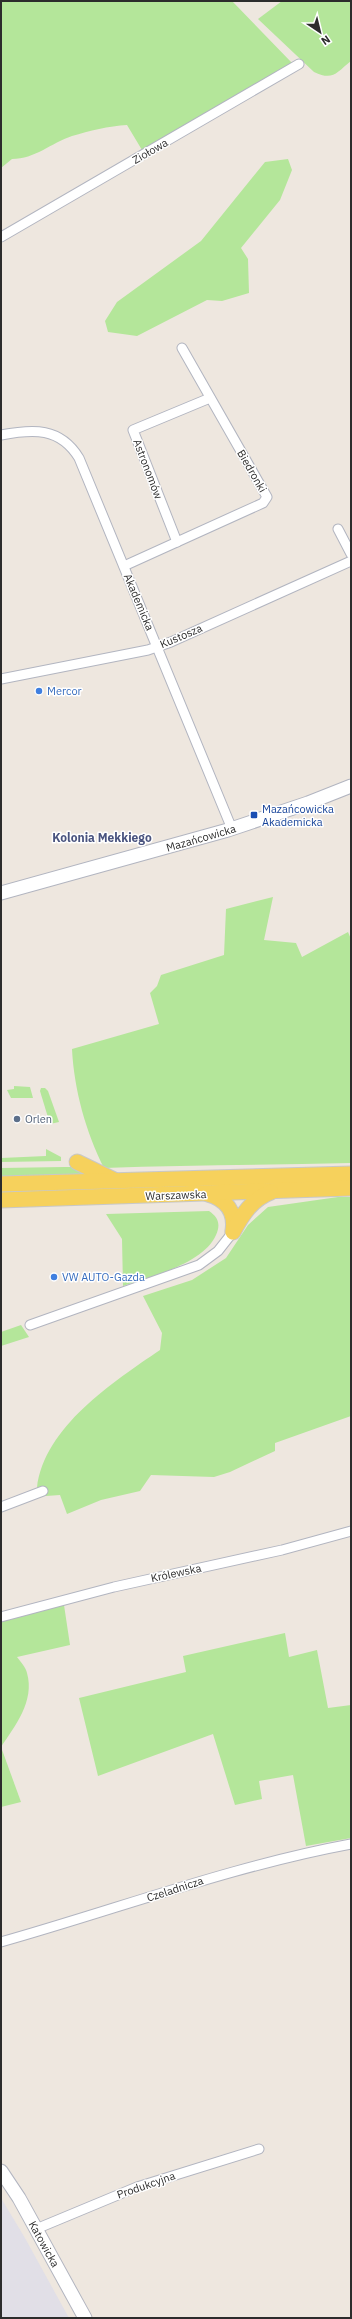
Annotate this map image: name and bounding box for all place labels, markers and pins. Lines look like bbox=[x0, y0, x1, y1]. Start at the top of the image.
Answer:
place label: Mercor bbox=[47, 684, 82, 698]
marker: Mercor bbox=[34, 686, 44, 696]
place label: Mazańcowicka Akademicka bbox=[262, 802, 334, 829]
marker: Mazańcowicka Akademicka bbox=[249, 810, 259, 820]
place label: Orlen bbox=[25, 1112, 52, 1126]
marker: Orlen bbox=[12, 1114, 22, 1124]
place label: VW AUTO-Gazda bbox=[62, 1270, 145, 1284]
marker: VW AUTO-Gazda bbox=[49, 1272, 59, 1282]

